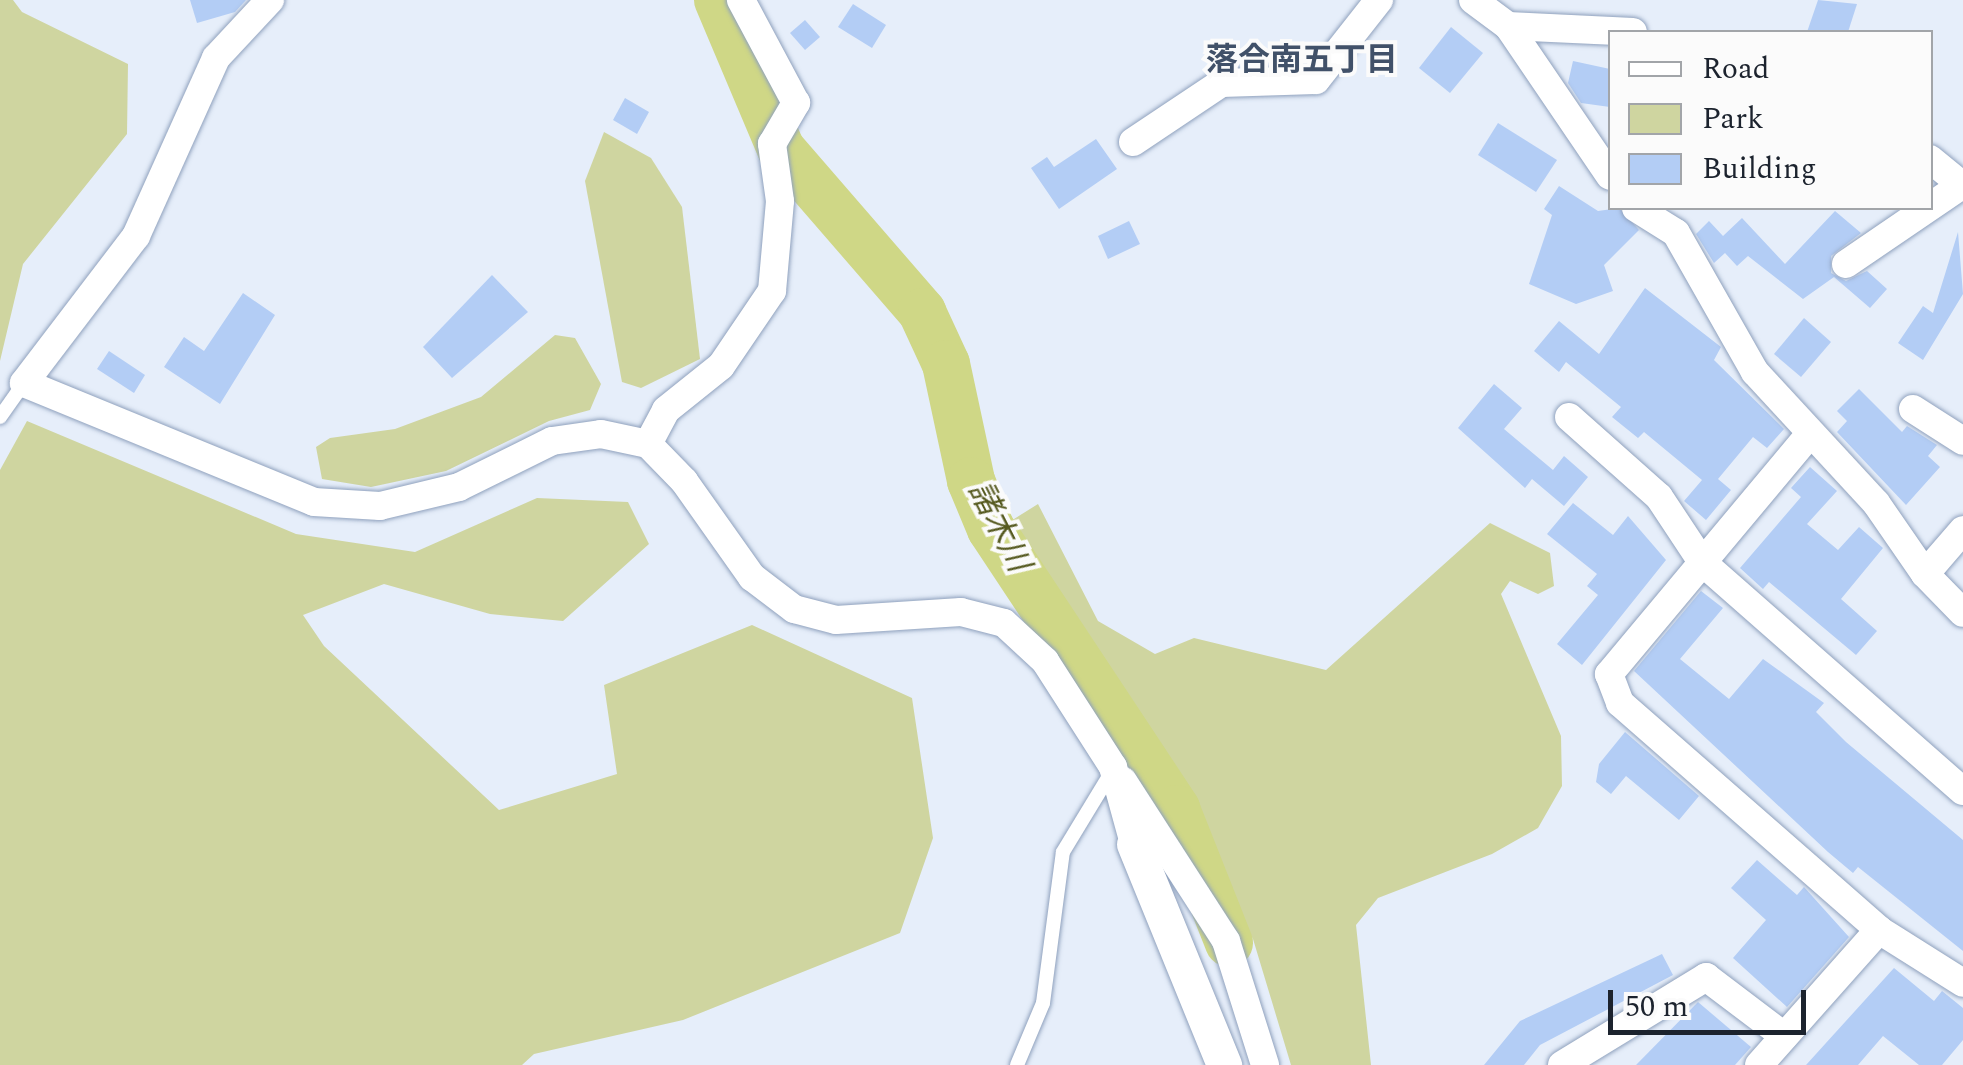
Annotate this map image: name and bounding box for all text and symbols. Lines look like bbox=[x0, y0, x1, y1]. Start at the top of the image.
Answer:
legend bbox=[1608, 30, 1933, 210]
district label: 落合南五丁目 bbox=[1206, 42, 1398, 80]
text: Road bbox=[1702, 46, 1770, 92]
text: Park bbox=[1702, 96, 1764, 142]
text: Building bbox=[1702, 146, 1817, 192]
water label: 諸木川 bbox=[959, 476, 1037, 578]
scale bar bbox=[1613, 970, 1810, 1032]
text: 50 m bbox=[1625, 984, 1688, 1030]

